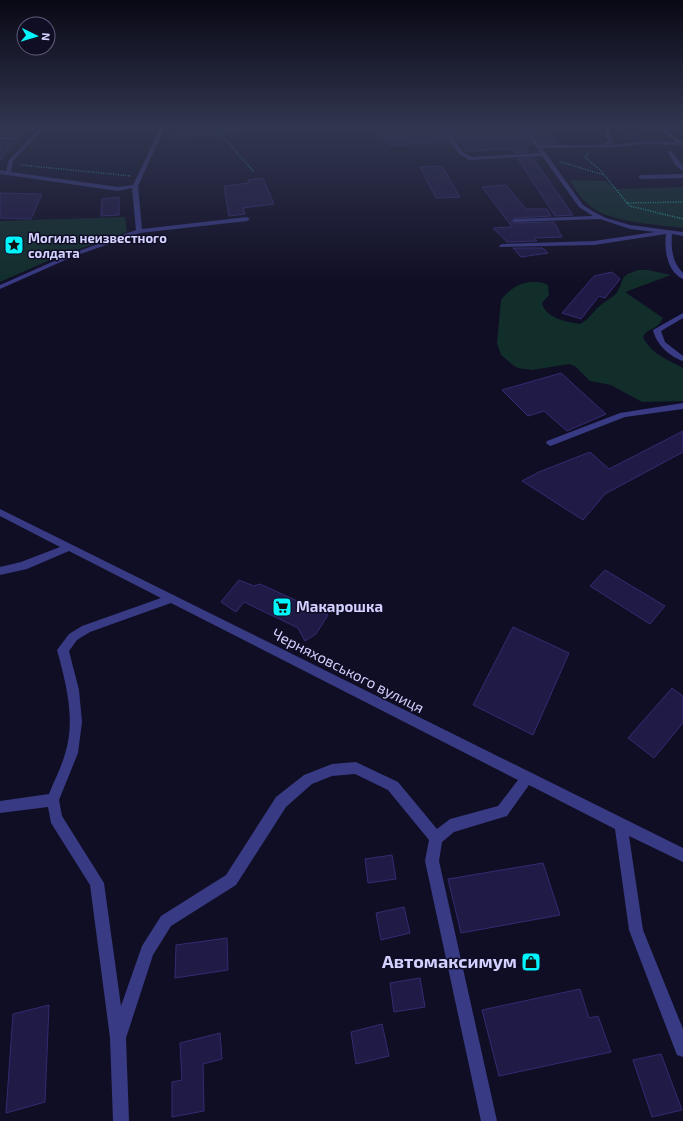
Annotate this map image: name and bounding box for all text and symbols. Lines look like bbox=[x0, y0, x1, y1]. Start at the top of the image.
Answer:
north arrow bbox=[16, 16, 56, 56]
text: N bbox=[40, 32, 53, 41]
place label: Могила неизвестного солдата bbox=[28, 230, 167, 261]
place icon: Могила неизвестного солдата bbox=[3, 234, 25, 256]
supermarket icon: Макарошка bbox=[271, 596, 293, 618]
place label: Макарошка bbox=[296, 597, 383, 615]
street label: Черняховського вулиця bbox=[269, 624, 427, 717]
place label: Автомаксимум bbox=[382, 950, 517, 972]
shop icon: Автомаксимум bbox=[520, 951, 542, 973]

